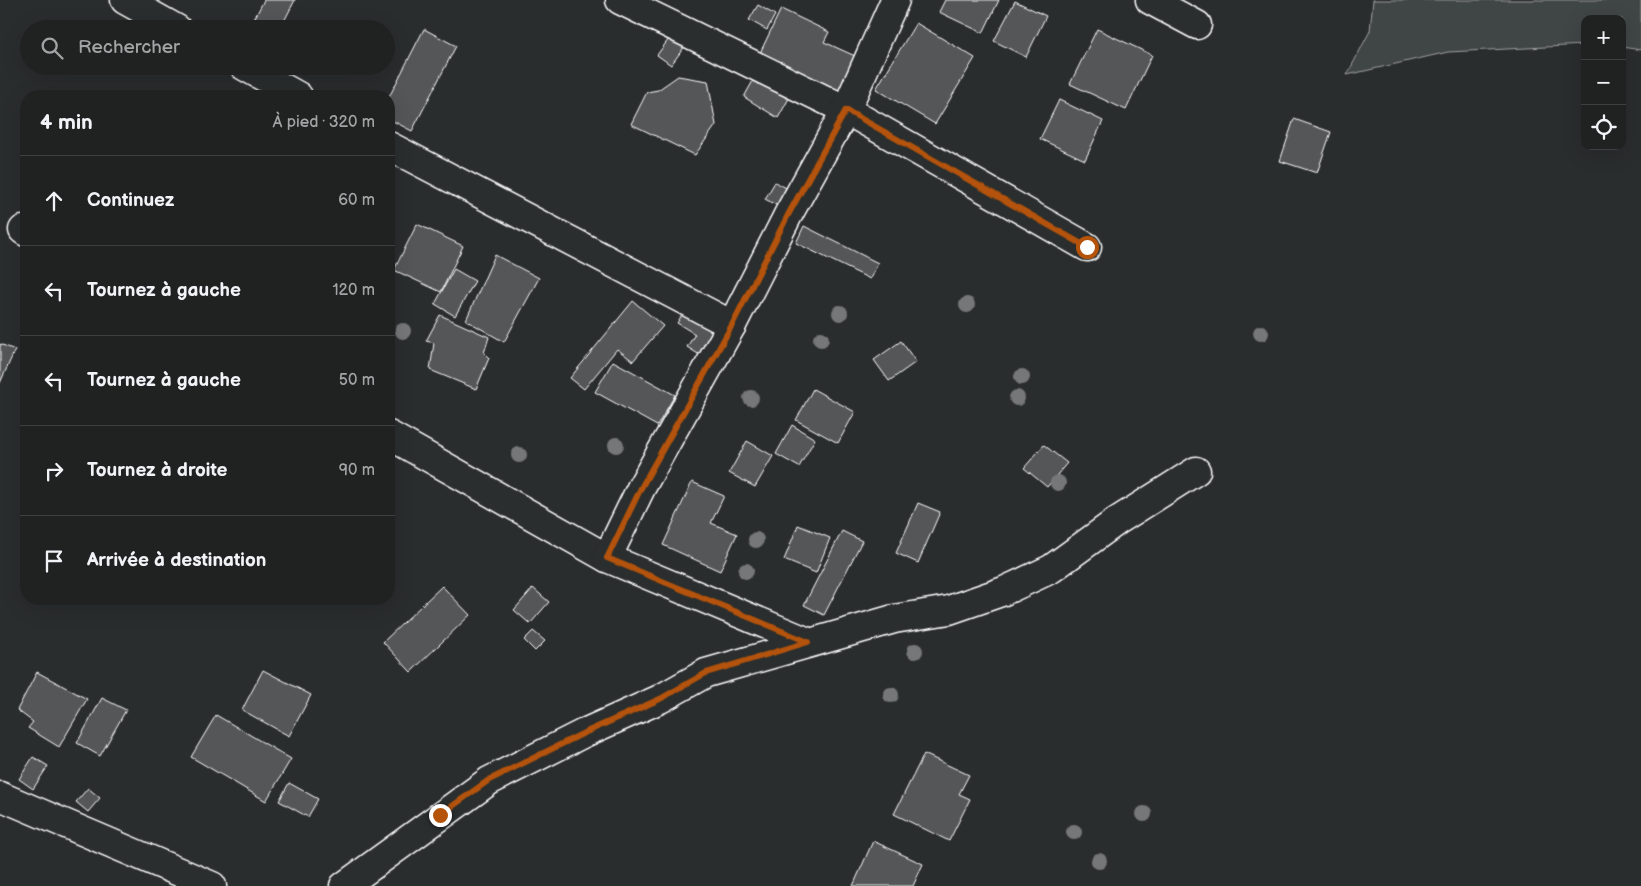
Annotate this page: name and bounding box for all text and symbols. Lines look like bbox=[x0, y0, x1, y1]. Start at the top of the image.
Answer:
map controls bbox=[1581, 15, 1626, 150]
button: + bbox=[1581, 15, 1626, 60]
search box bbox=[20, 20, 395, 75]
icon: search bbox=[38, 34, 66, 62]
text: Rechercher bbox=[78, 36, 180, 59]
button: − bbox=[1581, 60, 1626, 105]
button: locate bbox=[1581, 105, 1626, 150]
text: 4 min bbox=[40, 110, 93, 135]
text: À pied · 320 m bbox=[273, 113, 375, 132]
icon: ahead bbox=[40, 187, 68, 215]
text: Continuez bbox=[87, 189, 174, 212]
text: 60 m bbox=[338, 191, 375, 210]
route start bbox=[1076, 236, 1099, 259]
icon: left bbox=[40, 277, 68, 305]
text: Tournez à gauche bbox=[87, 279, 241, 302]
text: 120 m bbox=[332, 281, 375, 300]
icon: left bbox=[40, 367, 68, 395]
text: Tournez à gauche bbox=[87, 369, 241, 392]
text: 50 m bbox=[339, 371, 375, 390]
icon: right bbox=[40, 457, 68, 485]
text: Tournez à droite bbox=[87, 459, 228, 482]
text: 90 m bbox=[339, 461, 375, 480]
icon: arrive bbox=[40, 547, 68, 575]
text: Arrivée à destination bbox=[87, 549, 266, 572]
route end bbox=[429, 804, 452, 827]

